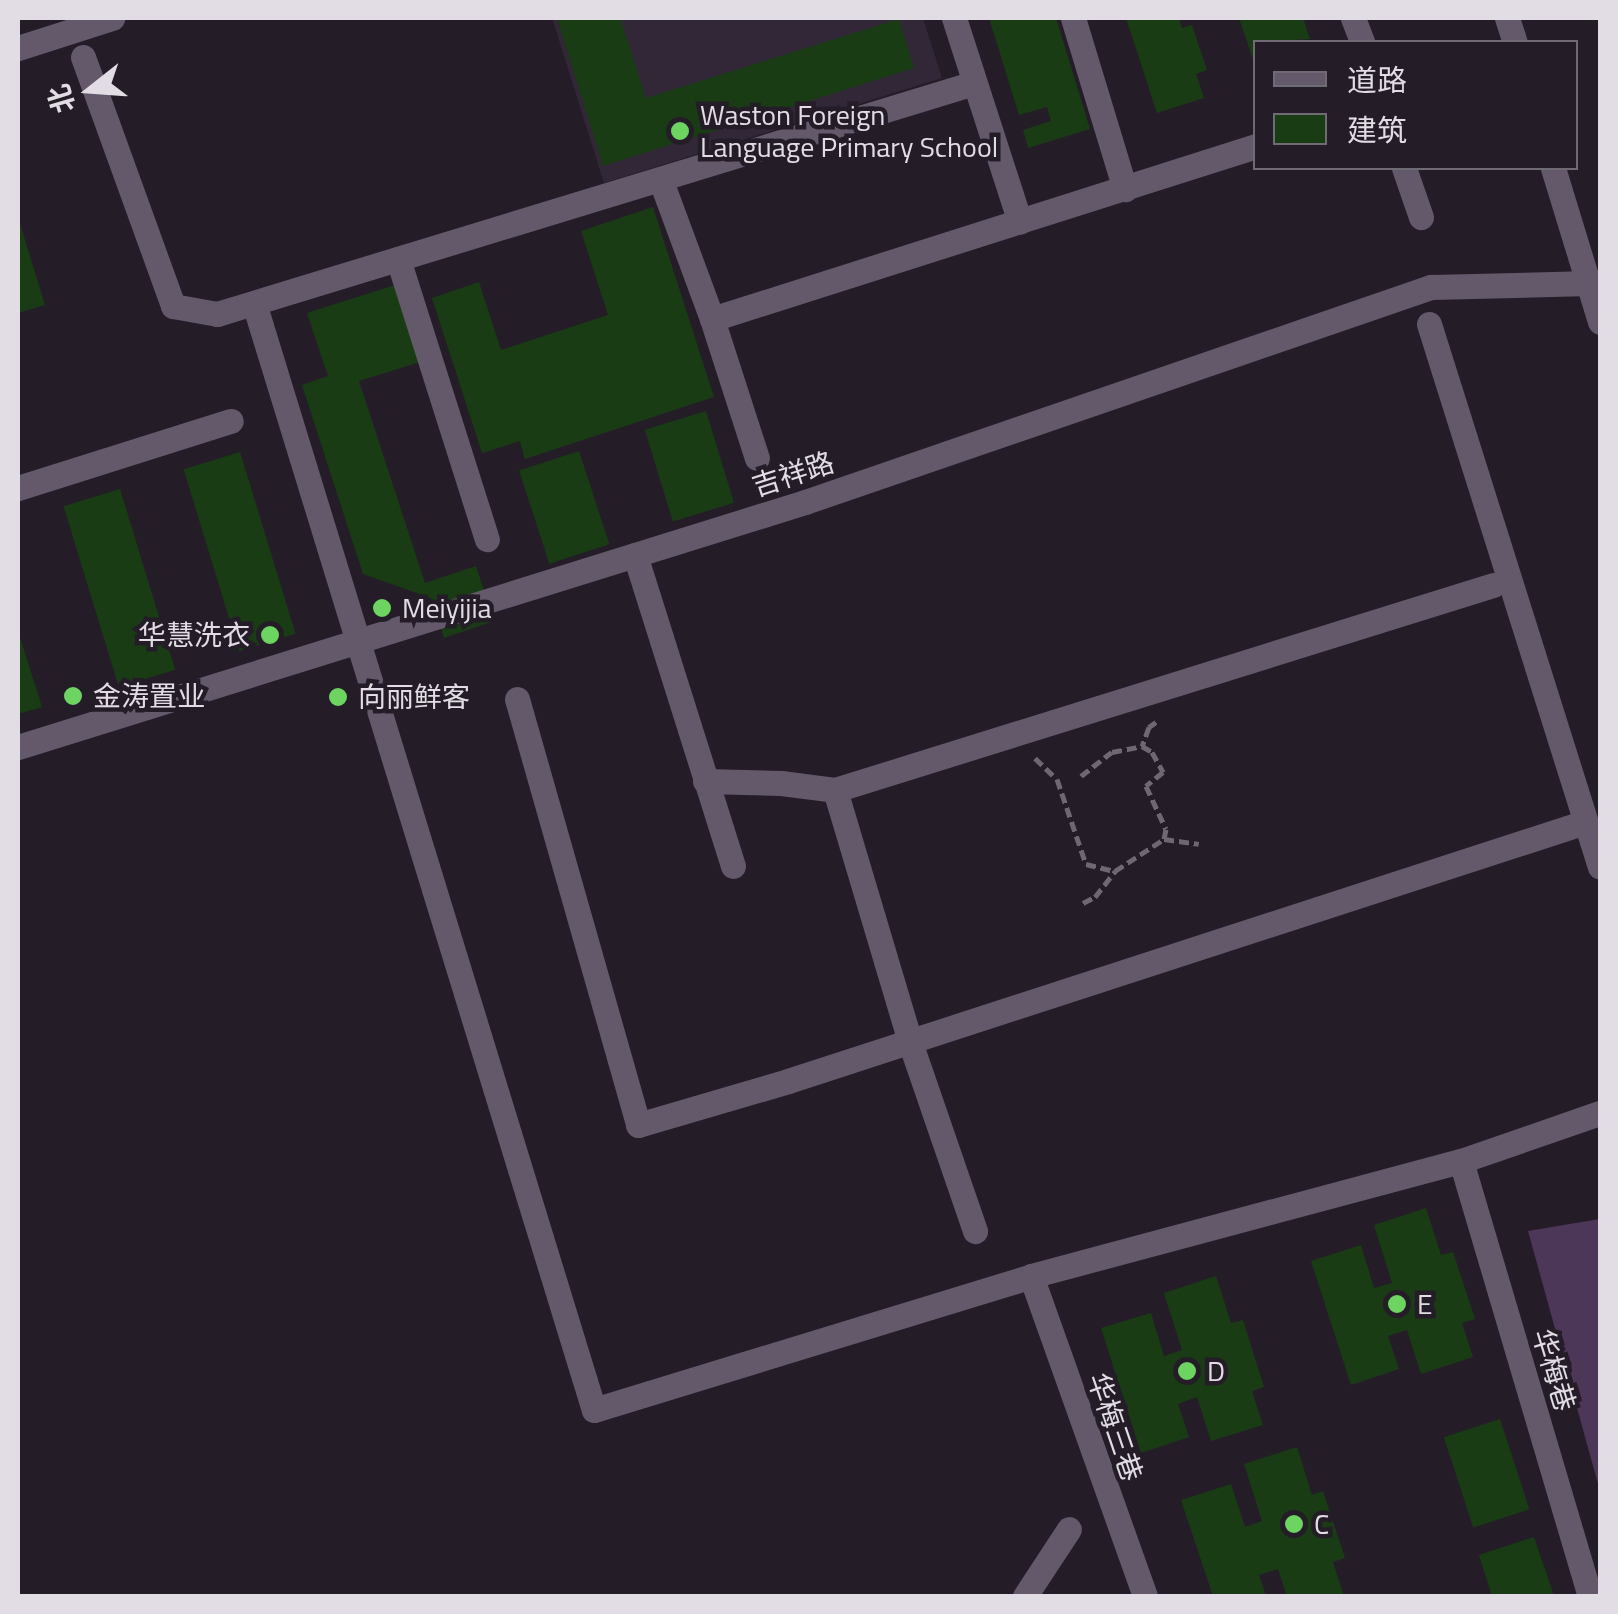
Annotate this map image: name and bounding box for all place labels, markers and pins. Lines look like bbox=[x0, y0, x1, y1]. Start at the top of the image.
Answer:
place label: Waston Foreign Language Primary School bbox=[700, 98, 998, 164]
marker: Waston Foreign Language Primary School bbox=[669, 120, 691, 142]
place label: Meiyijia bbox=[402, 591, 492, 625]
marker: Meiyijia bbox=[371, 597, 393, 619]
place label: 华慧洗衣 bbox=[138, 618, 250, 652]
marker: 华慧洗衣 bbox=[259, 624, 281, 646]
place label: 金涛置业 bbox=[93, 679, 205, 713]
place label: 向丽鲜客 bbox=[358, 680, 470, 714]
marker: 金涛置业 bbox=[62, 685, 84, 707]
marker: 向丽鲜客 bbox=[327, 686, 349, 708]
place label: E bbox=[1417, 1287, 1432, 1321]
marker: E bbox=[1386, 1293, 1408, 1315]
place label: D bbox=[1207, 1354, 1225, 1388]
marker: D bbox=[1176, 1360, 1198, 1382]
place label: C bbox=[1314, 1507, 1329, 1541]
marker: C bbox=[1283, 1513, 1305, 1535]

